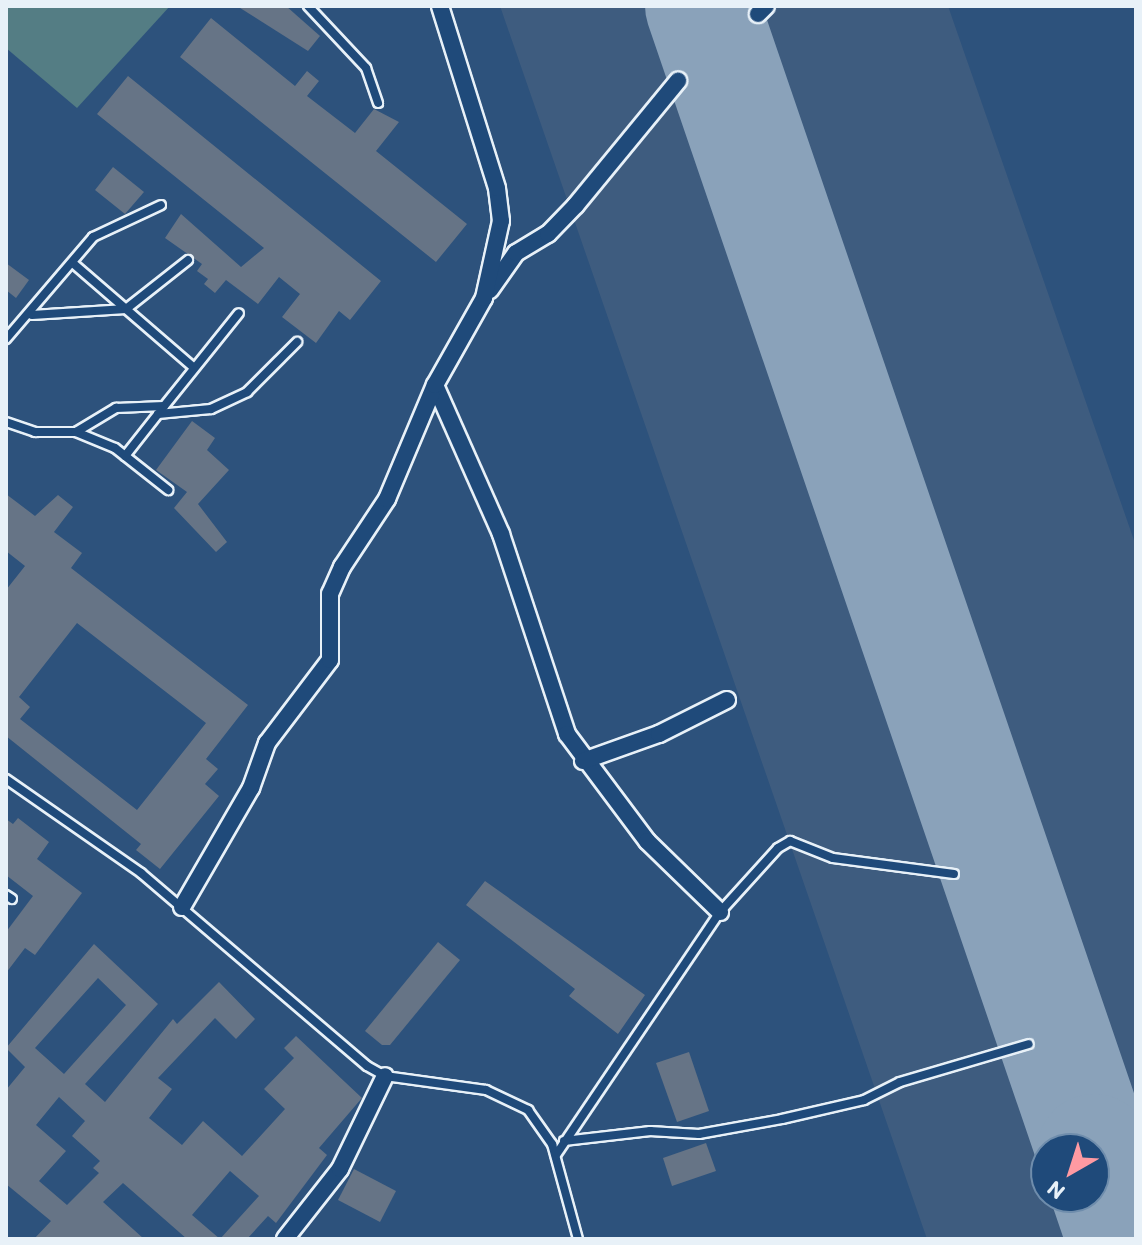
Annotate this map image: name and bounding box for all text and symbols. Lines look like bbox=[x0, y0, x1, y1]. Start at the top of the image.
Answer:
north arrow bbox=[1030, 1133, 1110, 1213]
text: N bbox=[1042, 1175, 1070, 1206]

